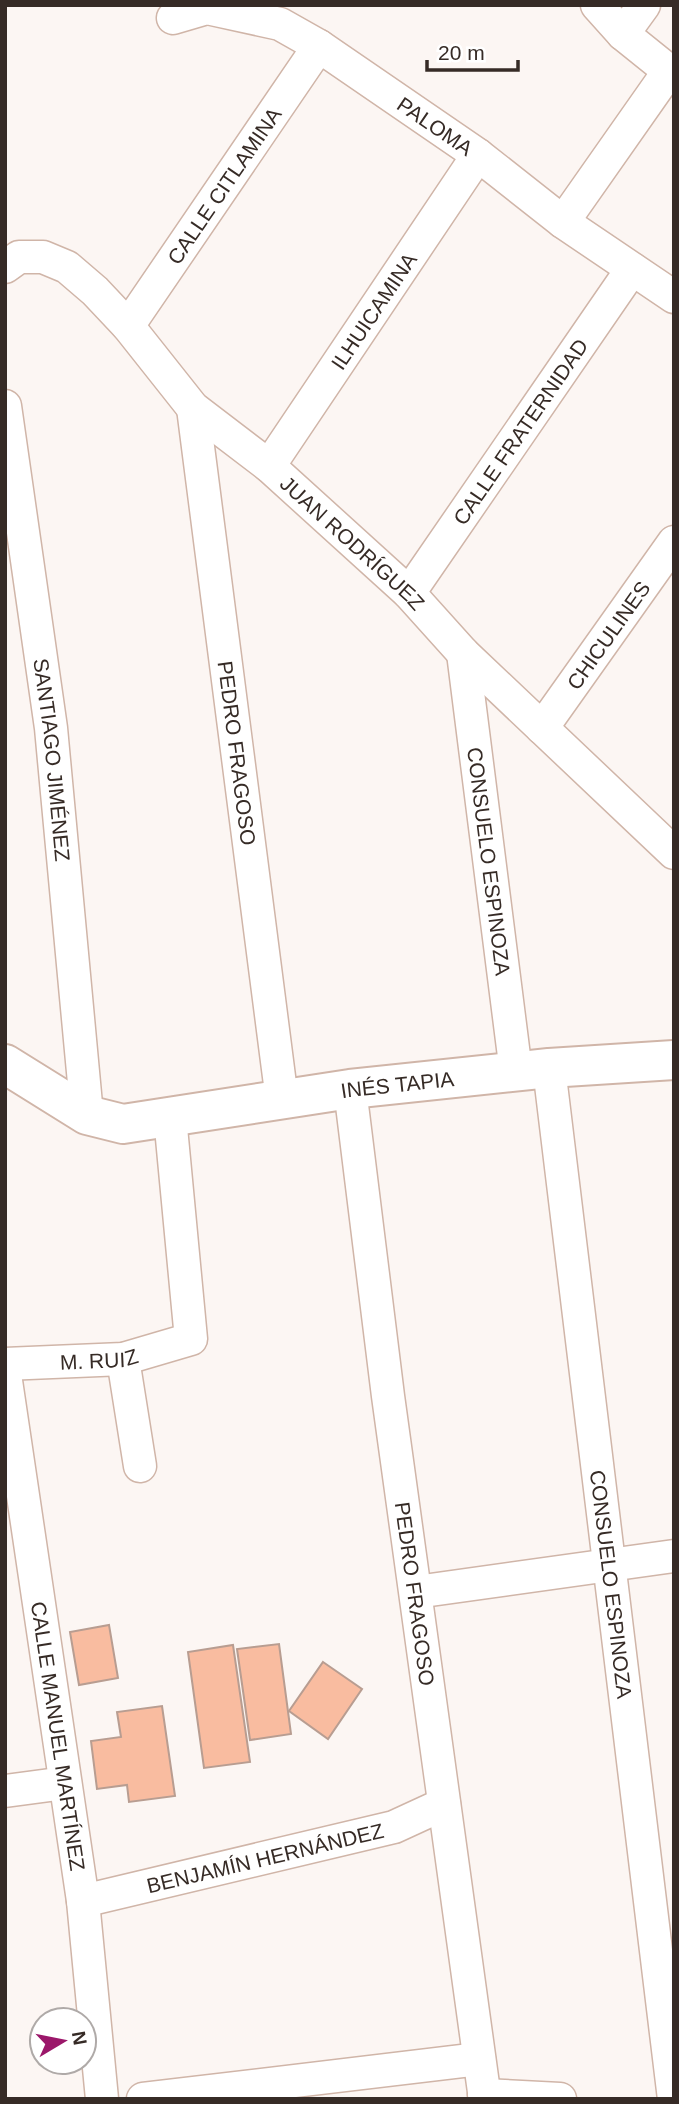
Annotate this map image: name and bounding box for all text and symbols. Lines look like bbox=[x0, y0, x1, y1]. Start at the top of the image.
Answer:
scale bar bbox=[427, 28, 518, 72]
text: 20 m bbox=[438, 41, 485, 64]
street label: PALOMA bbox=[393, 92, 477, 160]
street label: CALLE CITLAMINA bbox=[162, 103, 285, 268]
street label: ILHUICAMINA bbox=[326, 248, 421, 373]
street label: CALLE FRATERNIDAD bbox=[448, 334, 592, 529]
street label: JUAN RODRÍGUEZ bbox=[276, 471, 430, 614]
street label: CHICULINES bbox=[562, 576, 654, 694]
street label: SANTIAGO JIMÉNEZ bbox=[30, 657, 75, 863]
street label: PEDRO FRAGOSO bbox=[214, 660, 261, 847]
street label: CONSUELO ESPINOZA bbox=[464, 746, 515, 977]
street label: INÉS TAPIA bbox=[339, 1067, 455, 1102]
street label: M. RUIZ bbox=[59, 1344, 141, 1373]
street label: CONSUELO ESPINOZA bbox=[586, 1469, 637, 1700]
street label: PEDRO FRAGOSO bbox=[391, 1500, 439, 1687]
street label: CALLE MANUEL MARTÍNEZ bbox=[27, 1600, 90, 1872]
street label: BENJAMÍN HERNÁNDEZ bbox=[144, 1818, 386, 1897]
north arrow bbox=[28, 2006, 98, 2076]
text: N bbox=[68, 2030, 91, 2047]

